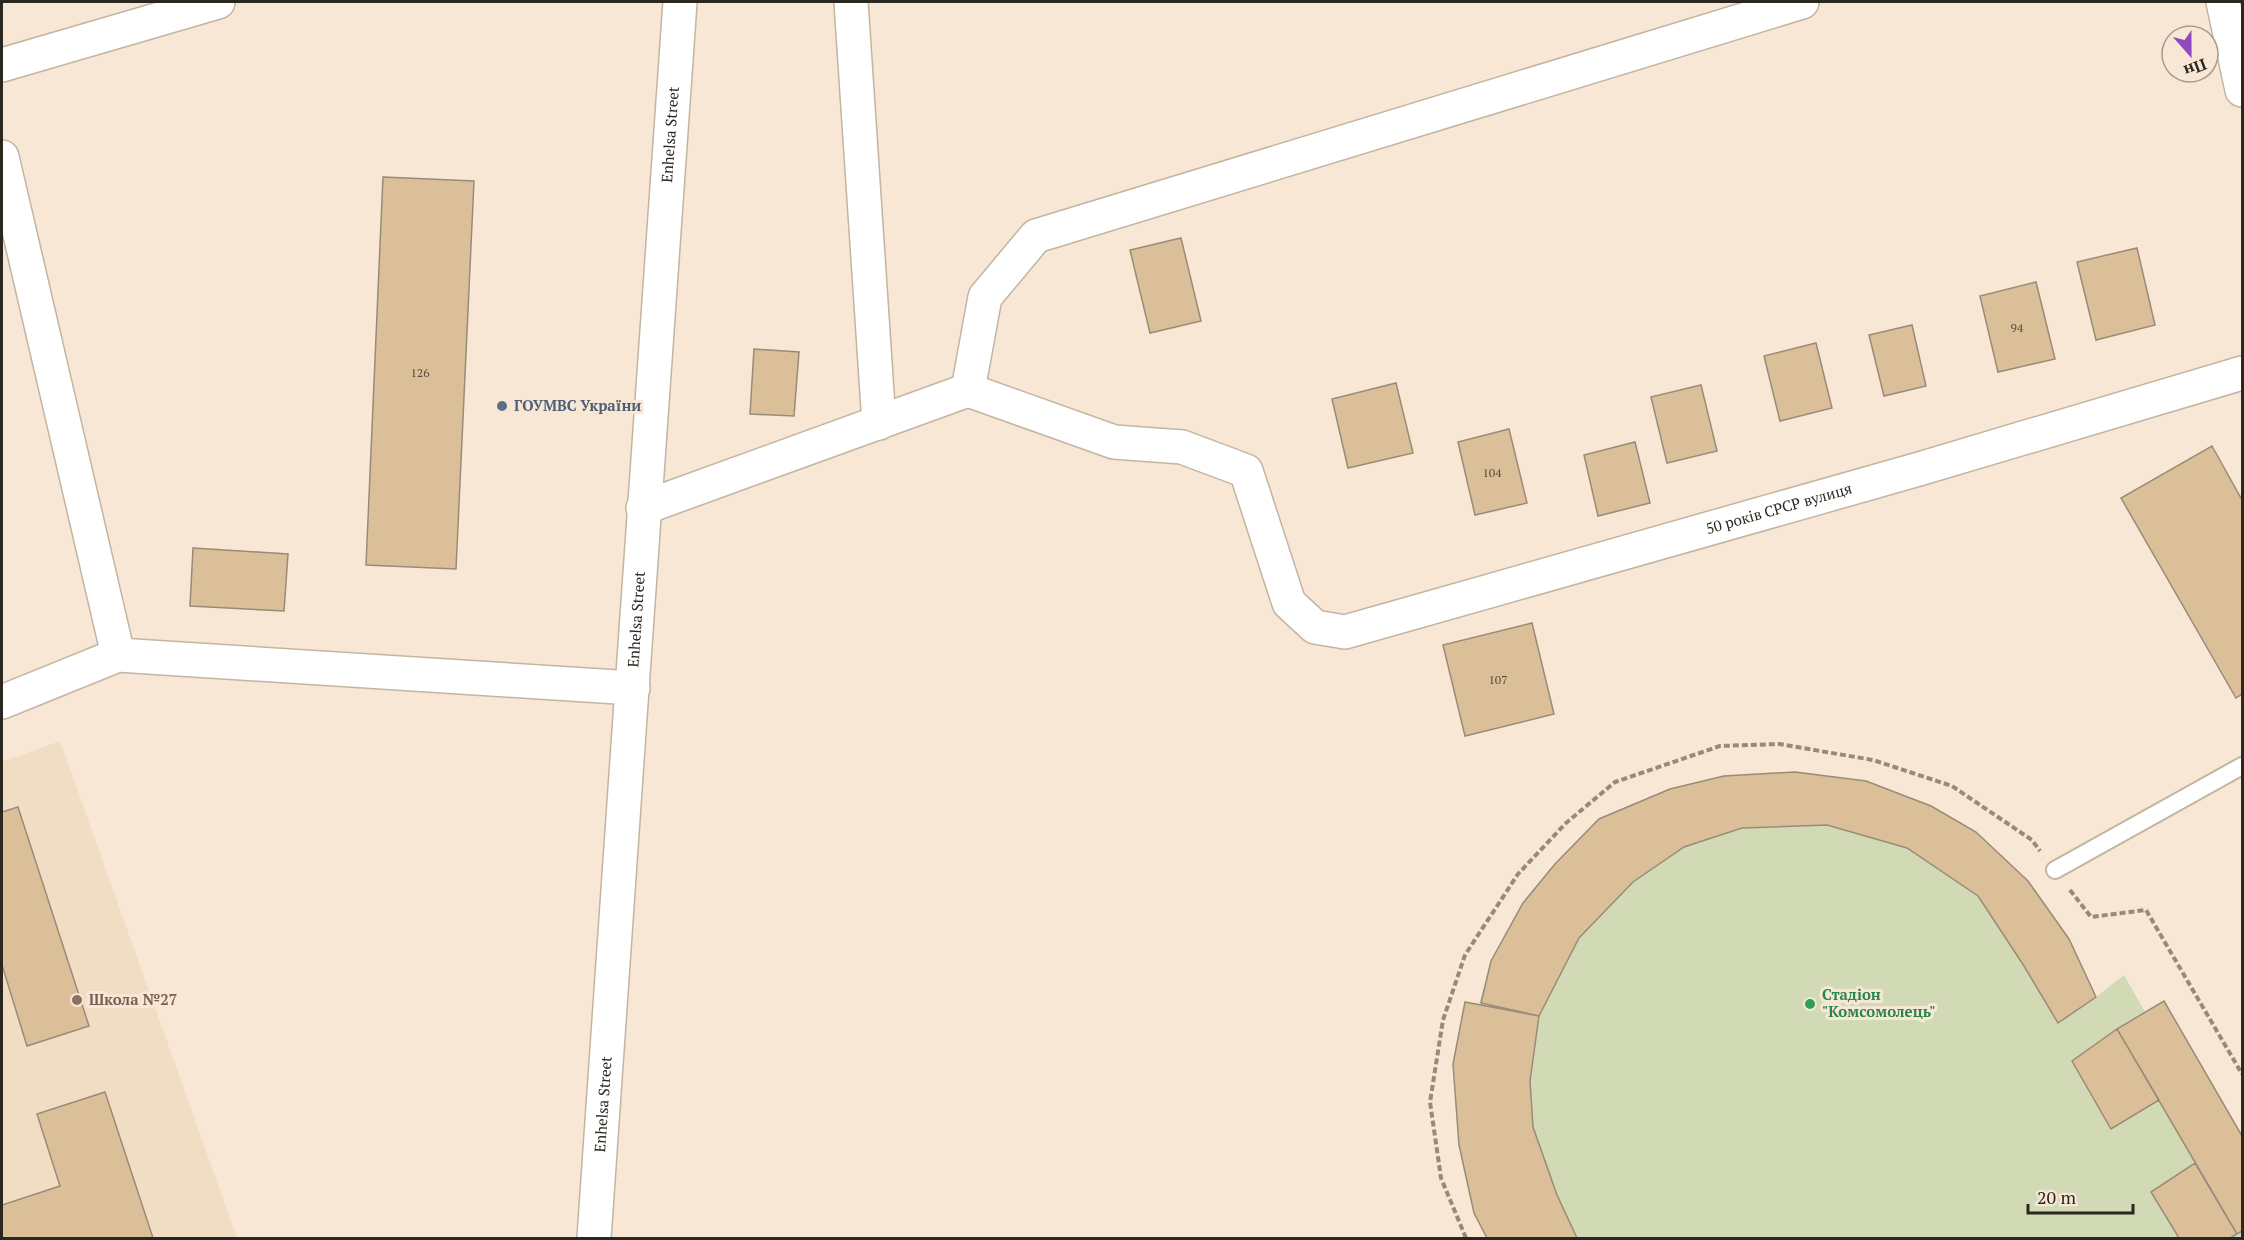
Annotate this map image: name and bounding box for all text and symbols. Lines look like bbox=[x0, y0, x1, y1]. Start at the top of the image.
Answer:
north arrow bbox=[2160, 24, 2220, 84]
text: Пн bbox=[2180, 54, 2210, 82]
street label: Enhelsa Street bbox=[656, 85, 683, 183]
house number: 94 bbox=[2011, 320, 2024, 335]
house number: 126 bbox=[410, 365, 430, 380]
place label: ГОУМВС України bbox=[514, 395, 641, 415]
marker: ГОУМВС України bbox=[495, 399, 509, 413]
house number: 104 bbox=[1482, 465, 1502, 480]
street label: 50 років СРСР вулиця bbox=[1703, 478, 1854, 538]
street label: Enhelsa Street bbox=[622, 570, 649, 668]
house number: 107 bbox=[1488, 672, 1508, 687]
place label: Стадіон "Комсомолець" bbox=[1822, 984, 1936, 1021]
place label: Школа №27 bbox=[89, 989, 177, 1009]
marker: Школа №27 bbox=[70, 993, 84, 1007]
marker: Стадіон "Комсомолець" bbox=[1803, 997, 1817, 1011]
street label: Enhelsa Street bbox=[589, 1055, 616, 1153]
scale bar bbox=[2028, 1177, 2133, 1215]
text: 20 m bbox=[2037, 1185, 2077, 1209]

